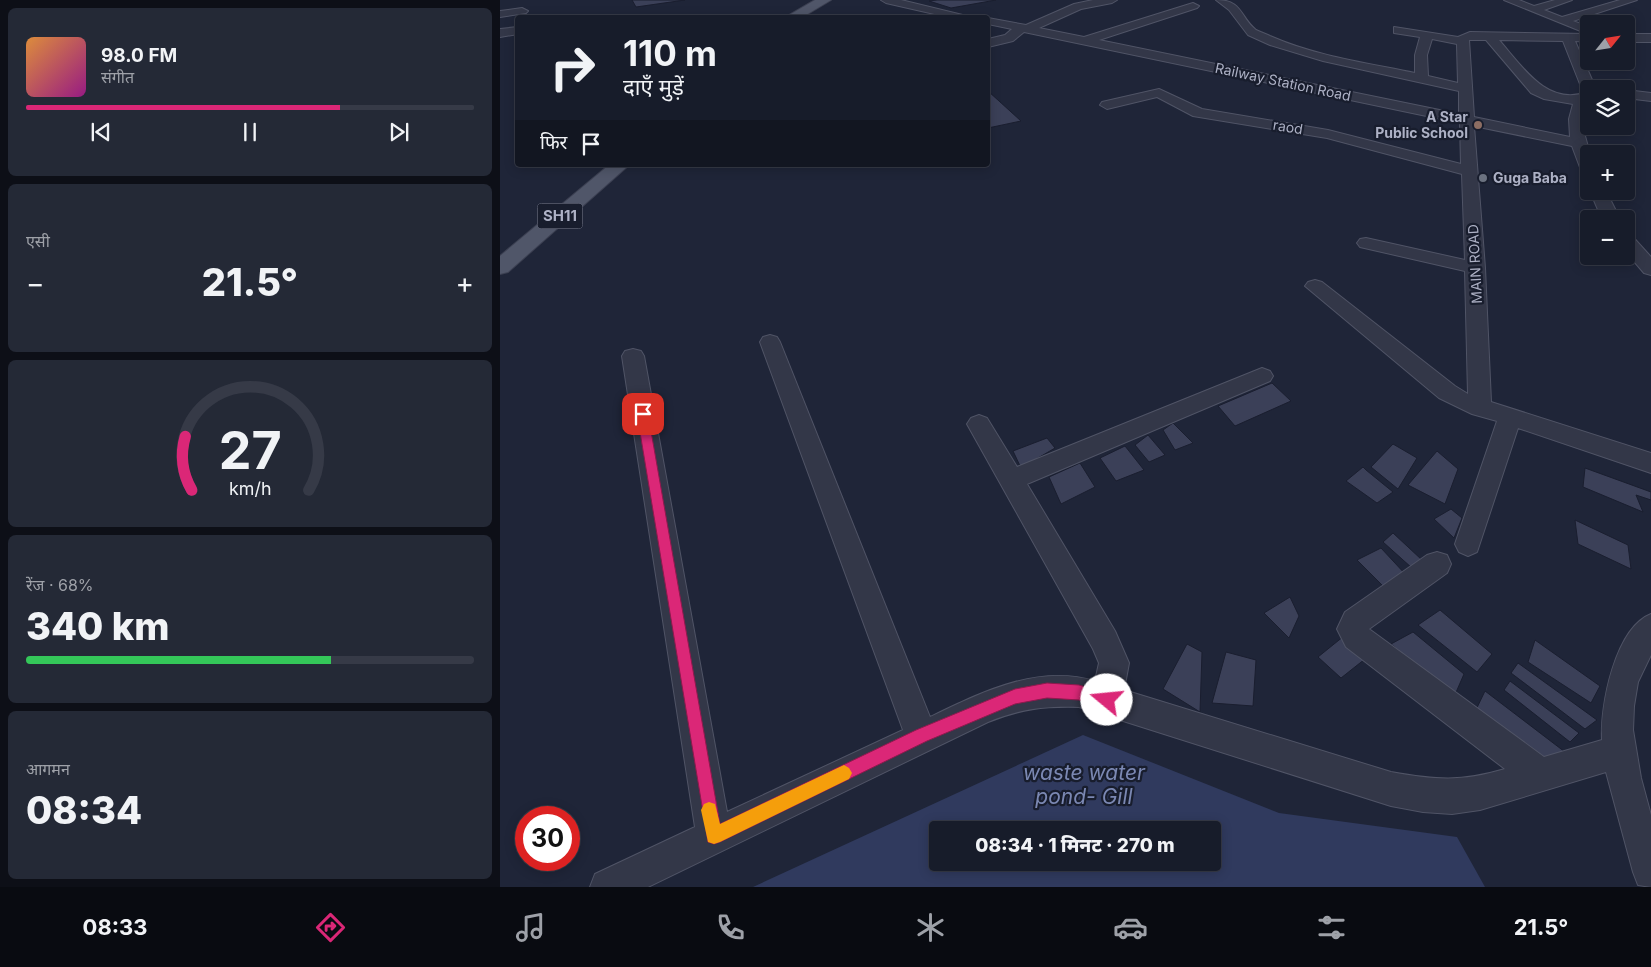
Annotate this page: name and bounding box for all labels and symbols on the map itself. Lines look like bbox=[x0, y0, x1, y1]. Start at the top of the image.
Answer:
north arrow bbox=[1580, 15, 1635, 70]
street label: Railway Station Road bbox=[1214, 59, 1353, 104]
place label: A Star Public School bbox=[1375, 108, 1468, 141]
street label: raod bbox=[1272, 116, 1304, 137]
marker: A Star Public School bbox=[1472, 119, 1484, 131]
place label: Guga Baba bbox=[1493, 169, 1567, 186]
marker: Guga Baba bbox=[1477, 172, 1489, 184]
road number: SH11 bbox=[538, 204, 582, 228]
street label: MAIN ROAD bbox=[1464, 224, 1485, 304]
pin bbox=[622, 393, 664, 435]
position arrow bbox=[1080, 673, 1132, 725]
water label: waste water pond- Gill bbox=[1023, 760, 1146, 809]
speed limit sign: 30 bbox=[515, 806, 580, 871]

